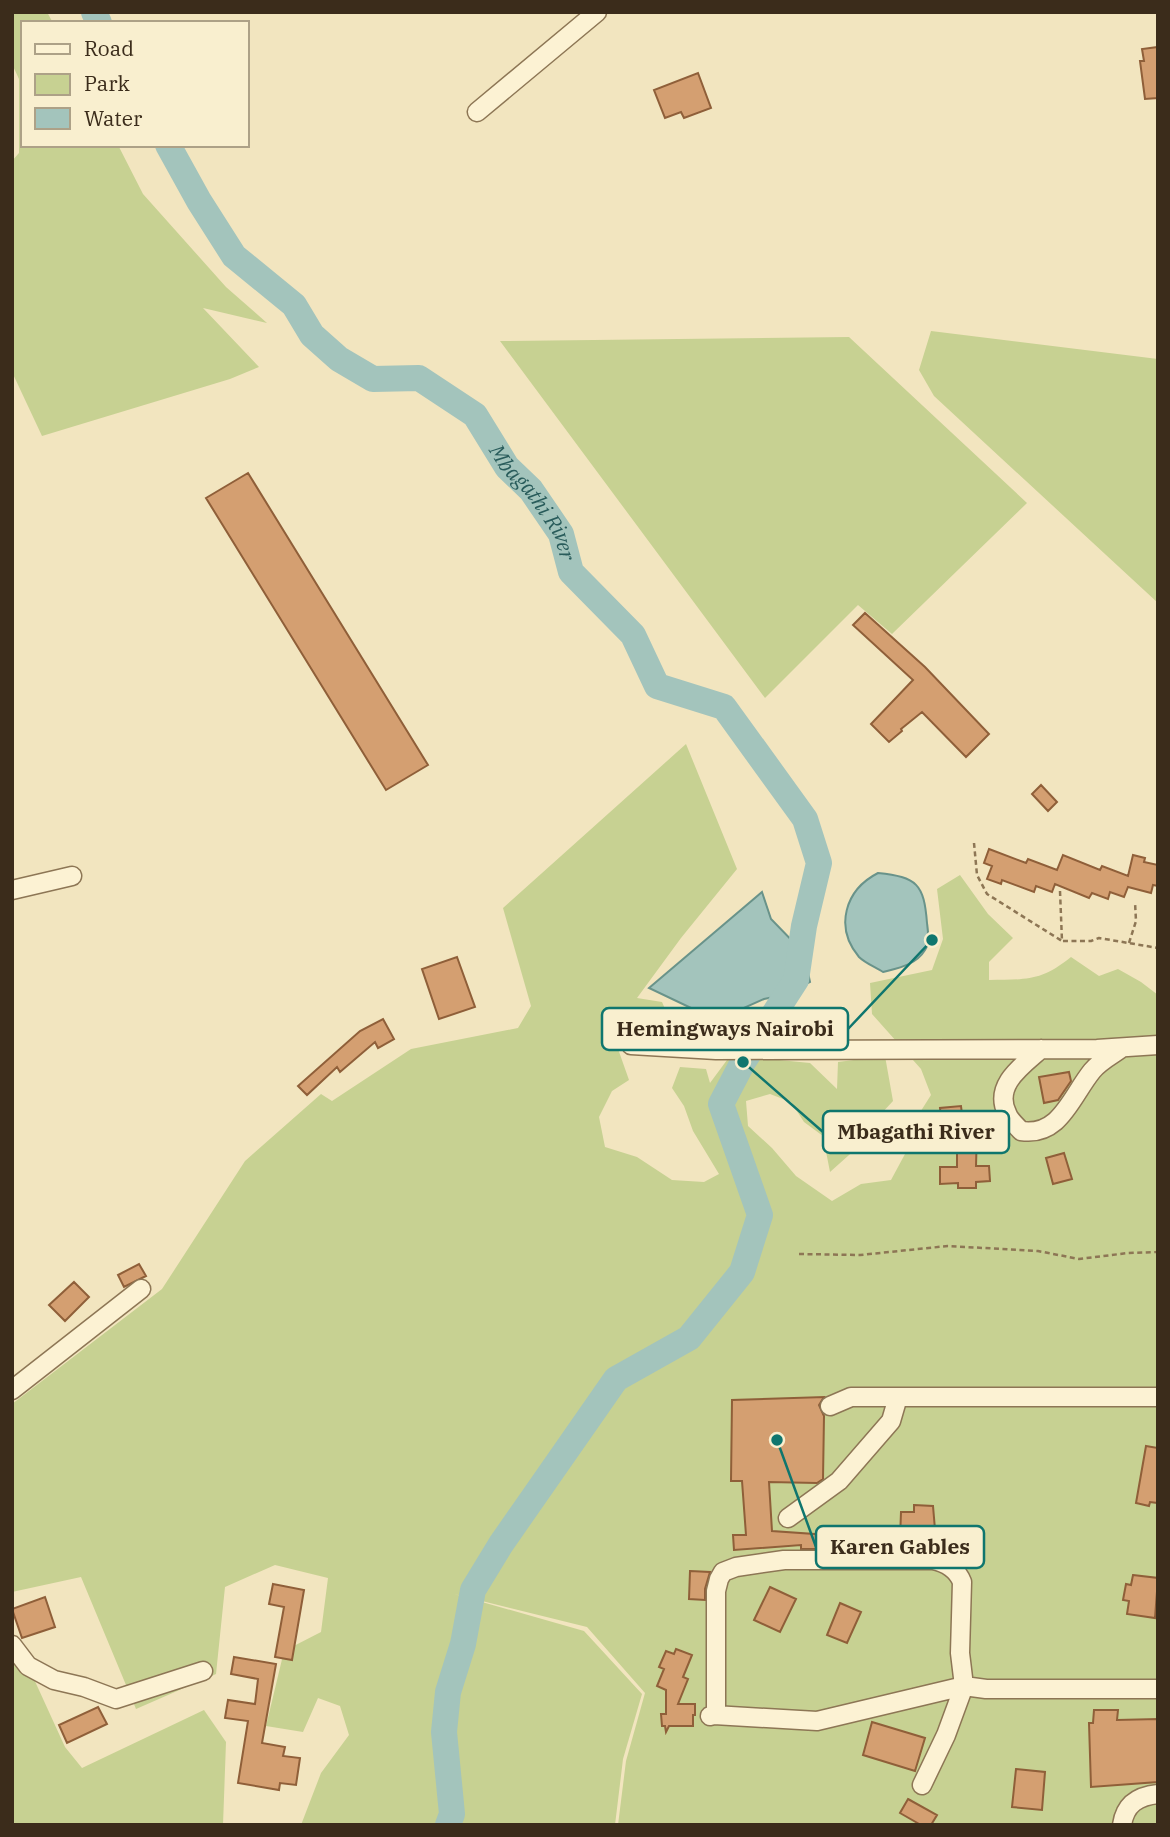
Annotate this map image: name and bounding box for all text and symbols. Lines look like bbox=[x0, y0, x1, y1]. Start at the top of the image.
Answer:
legend bbox=[21, 21, 248, 147]
text: Road bbox=[84, 34, 134, 62]
text: Park bbox=[84, 69, 131, 97]
text: Water bbox=[84, 104, 143, 132]
water label: Mbagathi River bbox=[483, 438, 582, 564]
callout: Hemingways Nairobi bbox=[602, 1008, 848, 1050]
text: Hemingways Nairobi bbox=[616, 1014, 834, 1042]
callout: Mbagathi River bbox=[823, 1111, 1009, 1153]
text: Mbagathi River bbox=[837, 1117, 995, 1145]
callout: Karen Gables bbox=[816, 1526, 984, 1568]
text: Karen Gables bbox=[830, 1532, 970, 1560]

